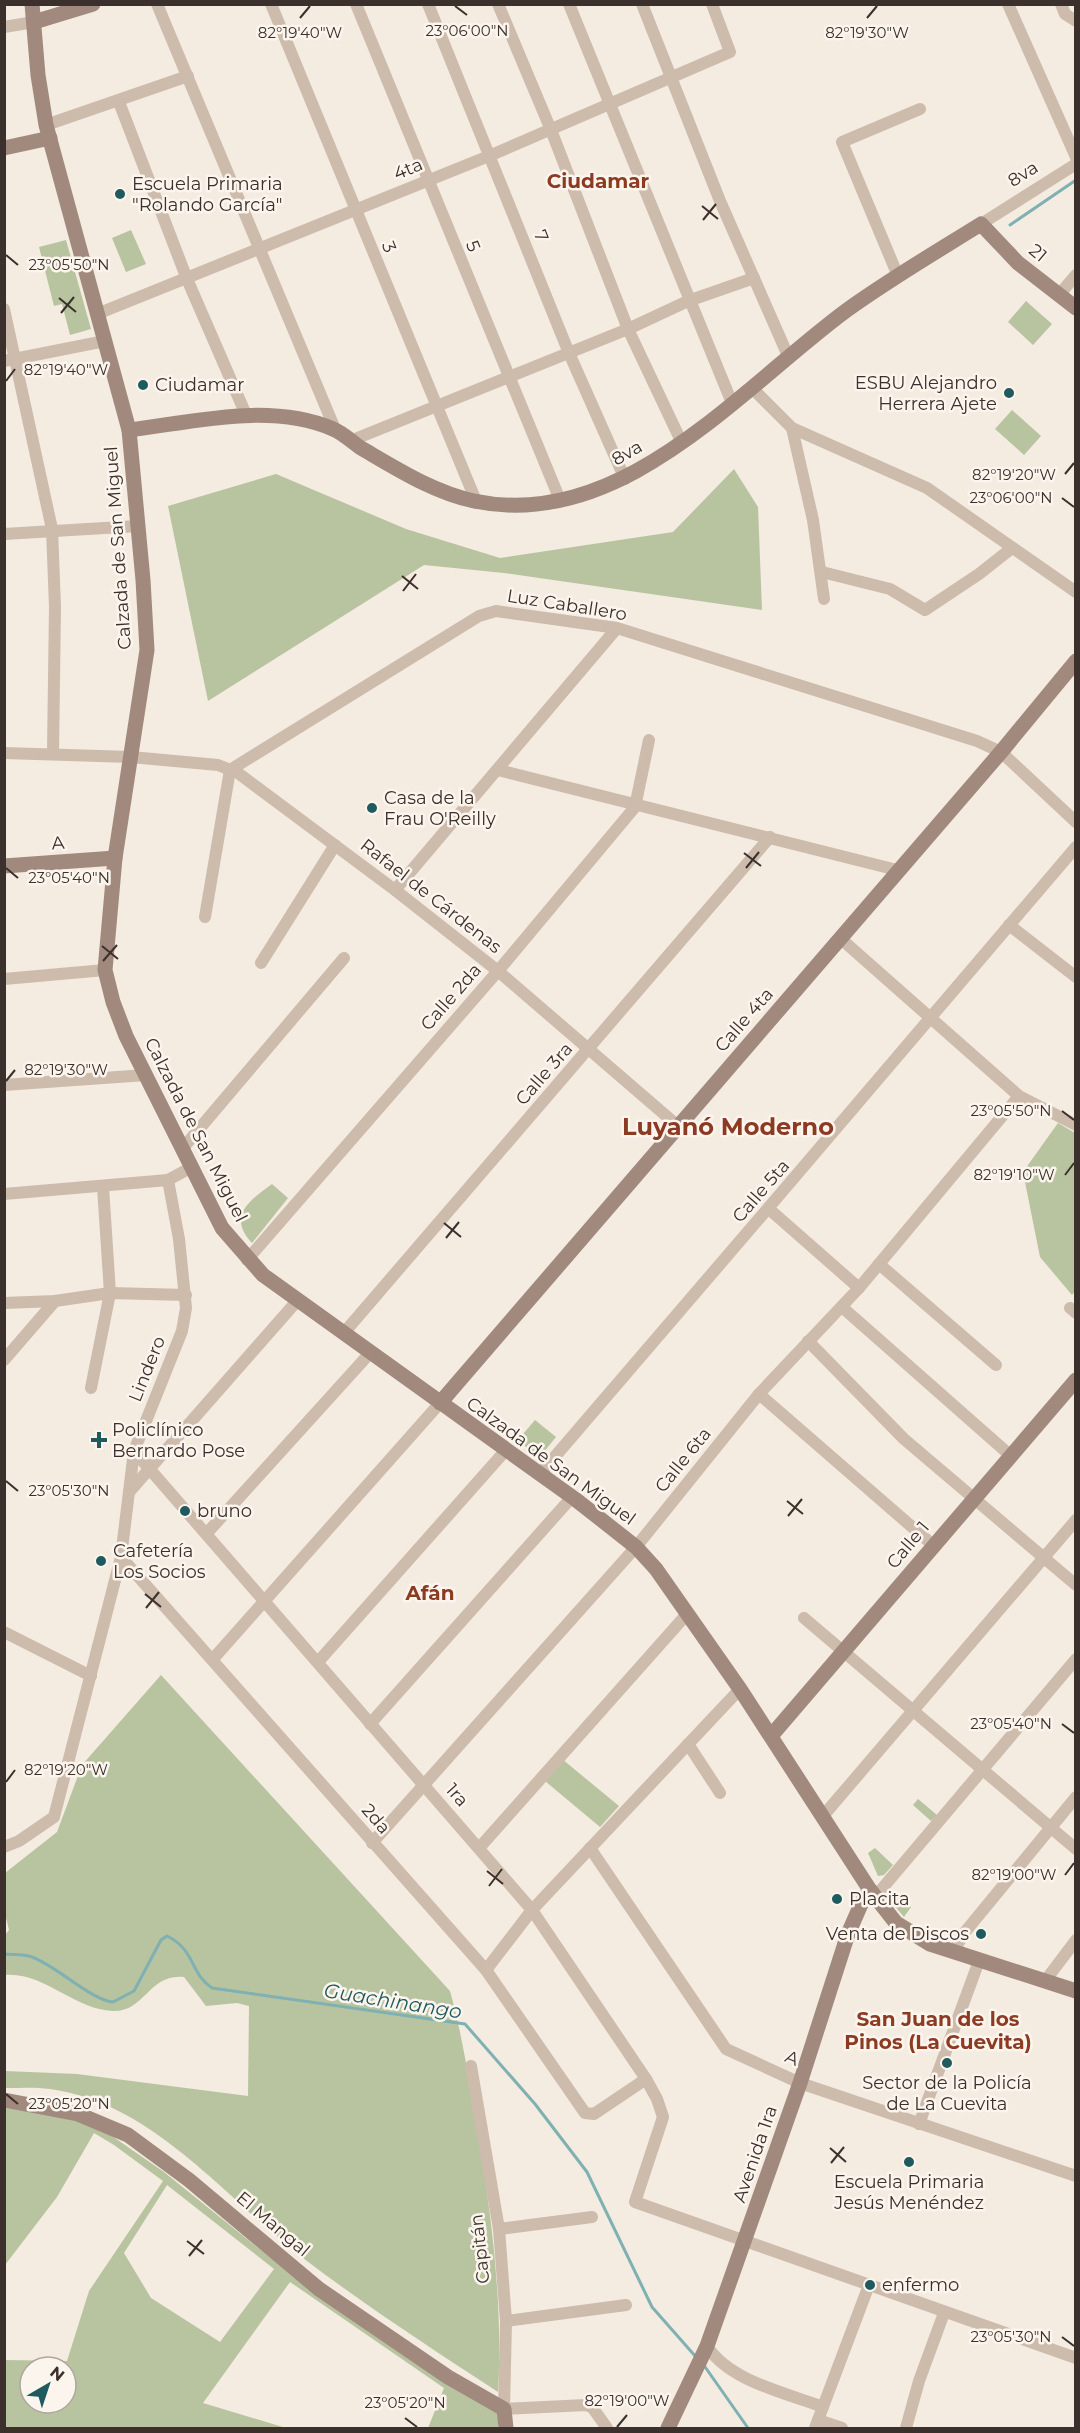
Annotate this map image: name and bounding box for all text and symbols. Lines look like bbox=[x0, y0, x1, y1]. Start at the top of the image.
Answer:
text: 23°06'00"N bbox=[426, 21, 508, 40]
text: 82°19'40"W bbox=[258, 23, 342, 42]
text: 82°19'30"W bbox=[825, 23, 909, 42]
street label: 4ta bbox=[390, 153, 426, 185]
street label: 8va bbox=[1004, 156, 1042, 192]
district label: Ciudamar bbox=[547, 169, 650, 193]
place label: Escuela Primaria "Rolando García" bbox=[132, 173, 283, 216]
marker: Escuela Primaria "Rolando García" bbox=[113, 187, 127, 201]
street label: 7 bbox=[529, 227, 553, 245]
street label: 5 bbox=[461, 237, 485, 255]
street label: 3 bbox=[377, 238, 401, 256]
street label: 21 bbox=[1025, 239, 1051, 267]
text: 23°05'50"N bbox=[29, 255, 109, 274]
text: 82°19'40"W bbox=[24, 360, 108, 379]
place label: ESBU Alejandro Herrera Ajete bbox=[855, 372, 997, 415]
place label: Ciudamar bbox=[155, 374, 244, 396]
marker: Ciudamar bbox=[136, 378, 150, 392]
marker: ESBU Alejandro Herrera Ajete bbox=[1002, 386, 1016, 400]
street label: 8va bbox=[608, 436, 646, 470]
street label: Calzada de San Miguel bbox=[100, 445, 136, 651]
text: 82°19'20"W bbox=[972, 465, 1056, 484]
text: 23°06'00"N bbox=[970, 488, 1052, 507]
street label: Luz Caballero bbox=[505, 585, 629, 625]
place label: Casa de la Frau O'Reilly bbox=[384, 787, 496, 830]
marker: Casa de la Frau O'Reilly bbox=[365, 801, 379, 815]
street label: A bbox=[51, 832, 65, 854]
street label: Rafael de Cárdenas bbox=[356, 834, 506, 958]
text: 23°05'40"N bbox=[28, 868, 110, 887]
street label: Calle 2da bbox=[416, 959, 486, 1035]
street label: Calle 4ta bbox=[710, 983, 778, 1057]
street label: Calzada de San Miguel bbox=[140, 1034, 252, 1226]
street label: Calle 3ra bbox=[511, 1038, 577, 1110]
text: 82°19'30"W bbox=[24, 1060, 108, 1079]
text: 23°05'50"N bbox=[971, 1101, 1051, 1120]
district label: Luyanó Moderno bbox=[622, 1112, 834, 1141]
street label: Calle 5ta bbox=[728, 1155, 794, 1227]
text: 82°19'10"W bbox=[973, 1165, 1055, 1184]
street label: Lindero bbox=[124, 1333, 170, 1405]
street label: Calzada de San Miguel bbox=[462, 1392, 640, 1530]
place label: Policlínico Bernardo Pose bbox=[112, 1419, 245, 1462]
street label: Calle 6ta bbox=[650, 1423, 716, 1497]
marker: Policlínico Bernardo Pose bbox=[90, 1431, 108, 1449]
text: 23°05'30"N bbox=[28, 1481, 110, 1500]
place label: bruno bbox=[197, 1500, 252, 1522]
marker: bruno bbox=[178, 1504, 192, 1518]
street label: Calle 1 bbox=[882, 1517, 934, 1573]
place label: Cafetería Los Socios bbox=[113, 1540, 206, 1583]
marker: Cafetería Los Socios bbox=[94, 1554, 108, 1568]
district label: Afán bbox=[404, 1581, 455, 1605]
text: 23°05'40"N bbox=[970, 1714, 1052, 1733]
text: 82°19'20"W bbox=[24, 1760, 108, 1779]
street label: 1ra bbox=[441, 1779, 473, 1811]
street label: 2da bbox=[357, 1799, 395, 1839]
text: 82°19'00"W bbox=[971, 1865, 1057, 1884]
place label: Placita bbox=[849, 1888, 910, 1910]
marker: Placita bbox=[830, 1892, 844, 1906]
place label: Venta de Discos bbox=[826, 1923, 969, 1945]
marker: Venta de Discos bbox=[974, 1927, 988, 1941]
water label: Guachinango bbox=[322, 1978, 464, 2024]
district label: San Juan de los Pinos (La Cuevita) bbox=[844, 2007, 1032, 2054]
street label: A bbox=[782, 2045, 802, 2071]
marker: Sector de la Policía de La Cuevita bbox=[940, 2056, 954, 2070]
place label: Sector de la Policía de La Cuevita bbox=[862, 2072, 1032, 2115]
text: 23°05'20"N bbox=[28, 2094, 110, 2113]
street label: Avenida 1ra bbox=[728, 2103, 782, 2205]
marker: Escuela Primaria Jesús Menéndez bbox=[902, 2155, 916, 2169]
place label: Escuela Primaria Jesús Menéndez bbox=[833, 2171, 984, 2214]
street label: El Mangal bbox=[232, 2187, 314, 2261]
street label: Capitán bbox=[465, 2213, 495, 2285]
place label: enfermo bbox=[882, 2274, 959, 2296]
marker: enfermo bbox=[863, 2278, 877, 2292]
text: 23°05'30"N bbox=[970, 2327, 1052, 2346]
north arrow bbox=[18, 2355, 78, 2415]
text: N bbox=[46, 2362, 68, 2385]
text: 82°19'00"W bbox=[584, 2391, 670, 2410]
text: 23°05'20"N bbox=[364, 2393, 446, 2412]

